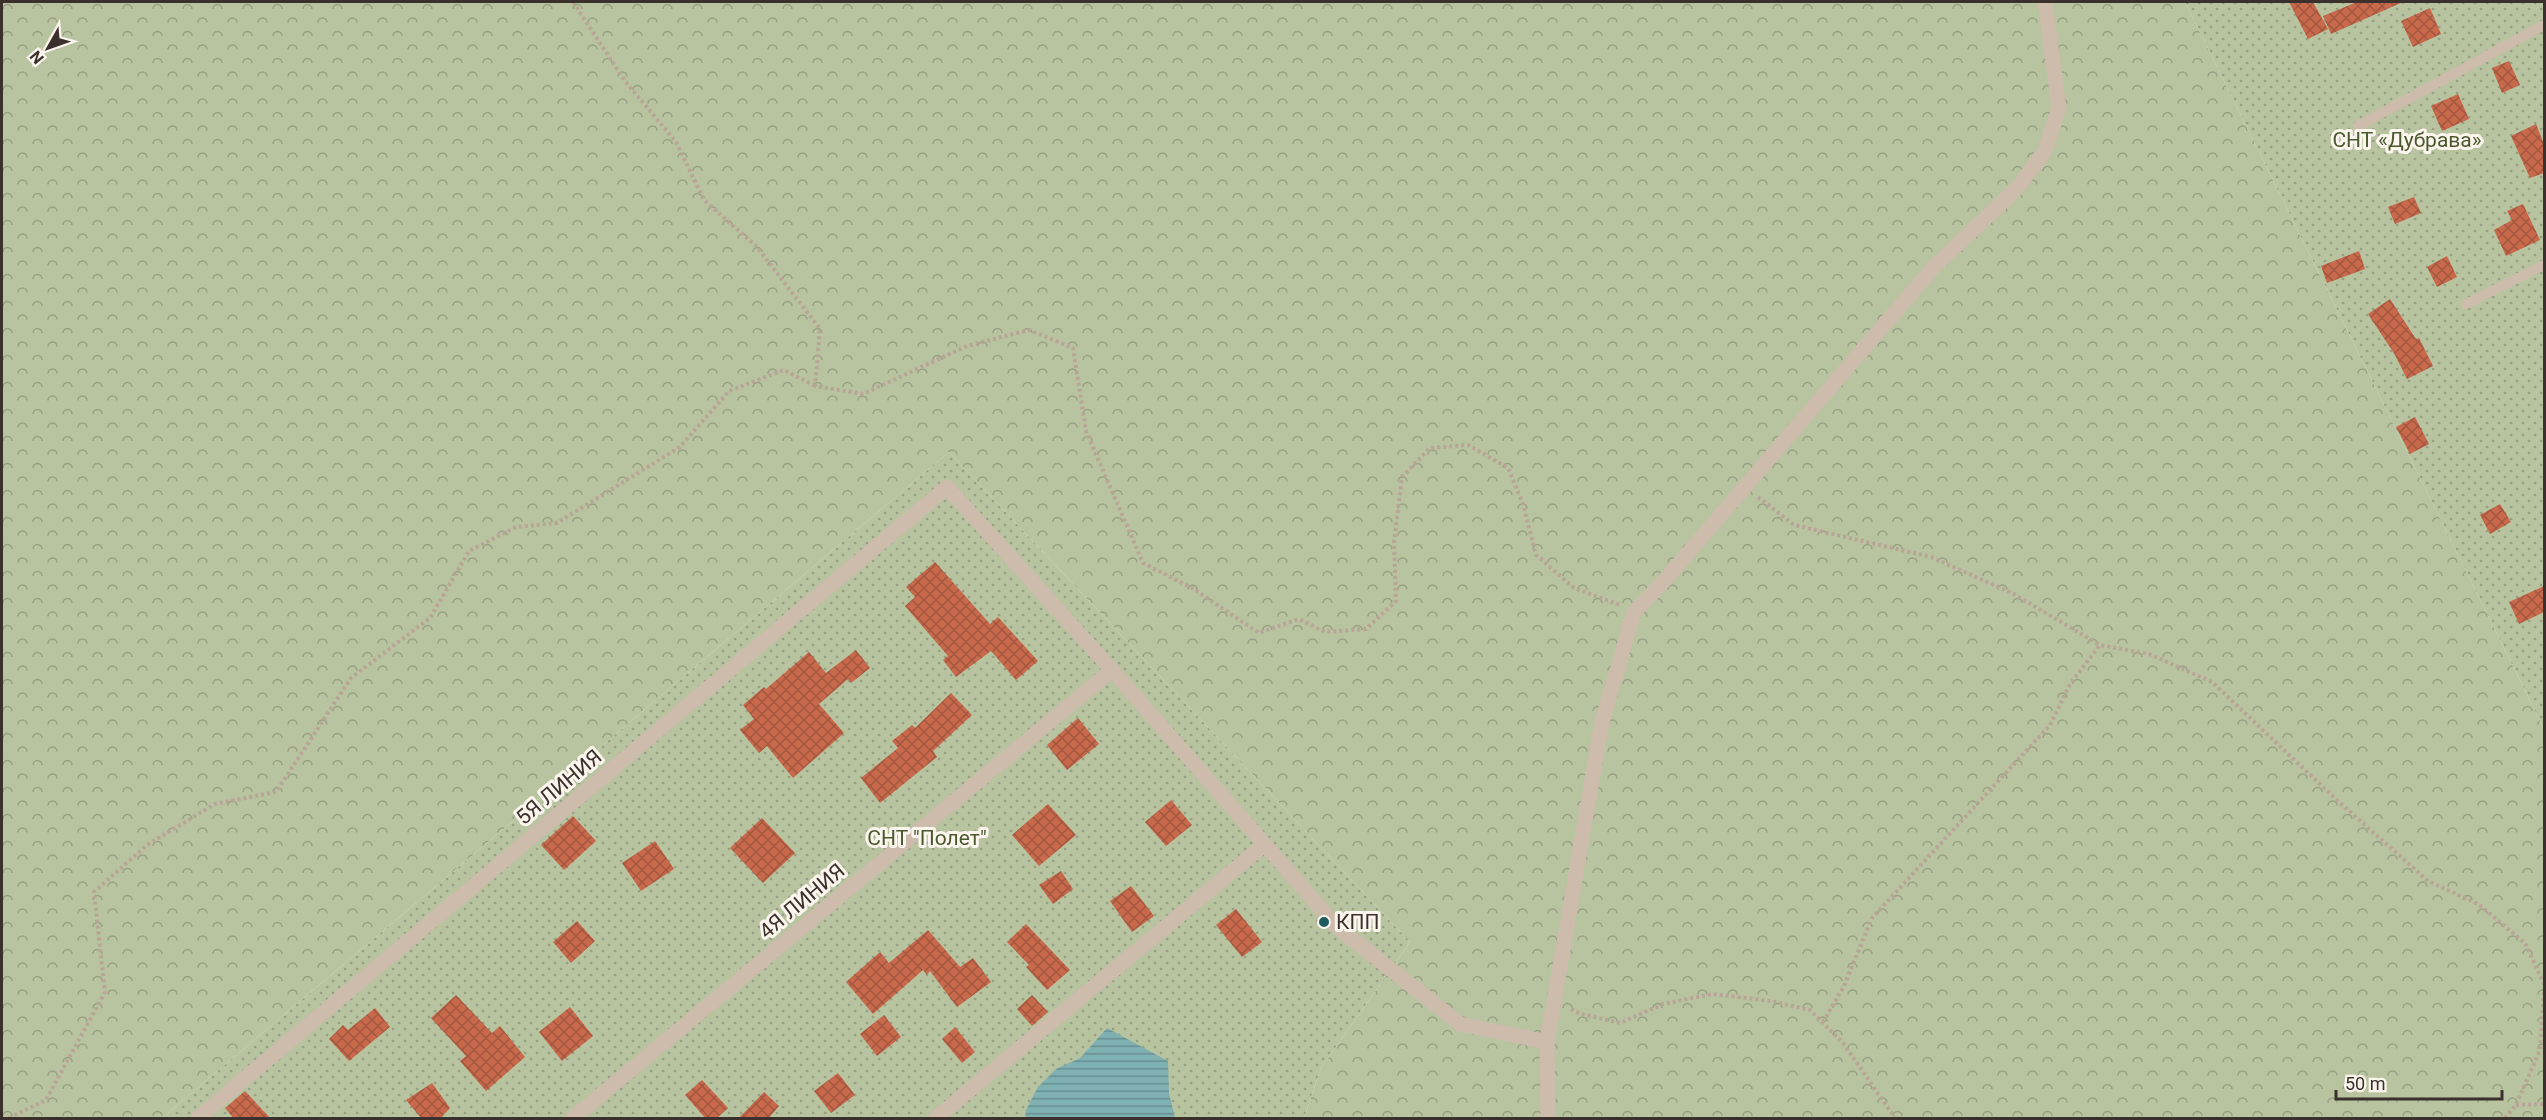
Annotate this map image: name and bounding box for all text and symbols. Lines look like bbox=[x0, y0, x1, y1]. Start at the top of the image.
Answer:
north arrow bbox=[18, 18, 78, 78]
text: N bbox=[26, 47, 48, 68]
park label: СНТ «Дубрава» bbox=[2332, 128, 2482, 152]
street label: 5Я ЛИНИЯ bbox=[512, 745, 606, 829]
park label: СНТ "Полет" bbox=[867, 826, 987, 850]
street label: 4Я ЛИНИЯ bbox=[755, 859, 849, 943]
place label: КПП bbox=[1336, 910, 1379, 934]
marker: КПП bbox=[1317, 915, 1331, 929]
scale bar bbox=[2336, 1063, 2502, 1101]
text: 50 m bbox=[2345, 1073, 2385, 1094]

